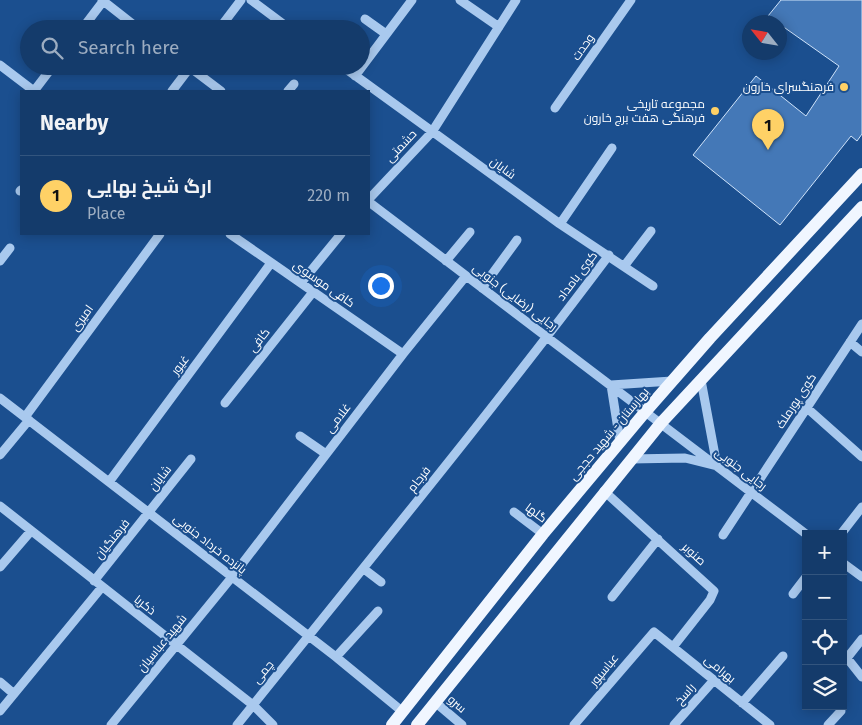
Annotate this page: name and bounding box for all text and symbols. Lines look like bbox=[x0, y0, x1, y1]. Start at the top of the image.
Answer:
north arrow bbox=[742, 15, 787, 60]
search box bbox=[20, 20, 370, 75]
street label: وحدت bbox=[569, 31, 597, 63]
icon: search bbox=[38, 34, 66, 62]
text: Search here bbox=[78, 36, 179, 59]
place label: فرهنگسرای خارون bbox=[743, 80, 834, 94]
marker: فرهنگسرای خارون bbox=[838, 81, 850, 93]
place label: مجموعه تاریخی فرهنگی هفت برج خارون bbox=[584, 97, 705, 126]
marker: مجموعه تاریخی فرهنگی هفت برج خارون bbox=[709, 105, 721, 117]
pin: 1 bbox=[752, 109, 784, 150]
text: Nearby bbox=[40, 110, 108, 136]
street label: حشمتی bbox=[383, 127, 419, 165]
street label: شایان bbox=[487, 154, 519, 182]
text: ارگ شیخ بهایی bbox=[87, 175, 212, 198]
text: 1 bbox=[52, 186, 60, 205]
text: 220 m bbox=[307, 186, 350, 205]
text: Place bbox=[87, 204, 126, 223]
street label: کوی بامداد bbox=[554, 249, 600, 303]
street label: کافی موسوی bbox=[291, 258, 357, 310]
street label: رجایی (رضایی) جنوبی bbox=[470, 261, 560, 333]
your location bbox=[368, 273, 394, 299]
street label: امیری bbox=[68, 302, 96, 334]
street label: کافی bbox=[245, 325, 273, 355]
street label: غیور bbox=[168, 353, 192, 378]
street label: کوی پورملک bbox=[773, 371, 821, 432]
street label: بهارستان - شهید حججی bbox=[566, 385, 652, 483]
street label: غلامی bbox=[322, 400, 354, 436]
street label: رجایی جنوبی bbox=[712, 445, 770, 493]
street label: شایان bbox=[146, 463, 174, 493]
street label: فرجام bbox=[405, 463, 434, 495]
street label: گلها bbox=[523, 500, 549, 526]
street label: پانزده خرداد جنوبی bbox=[169, 511, 250, 579]
street label: فرهنگیان bbox=[92, 516, 132, 562]
map controls bbox=[802, 530, 847, 710]
button: + bbox=[802, 530, 847, 575]
street label: صنوبر bbox=[678, 539, 709, 568]
button: − bbox=[802, 575, 847, 620]
street label: ذکریا bbox=[131, 592, 159, 618]
street label: شهید عباسیان bbox=[134, 611, 190, 675]
button: locate bbox=[802, 620, 847, 665]
street label: عباسپور bbox=[586, 651, 622, 690]
street label: بهرامی bbox=[702, 652, 738, 686]
street label: چمی bbox=[250, 658, 278, 688]
button: layers bbox=[802, 665, 847, 710]
street label: راسخ bbox=[672, 680, 699, 708]
street label: سرو bbox=[445, 692, 469, 716]

